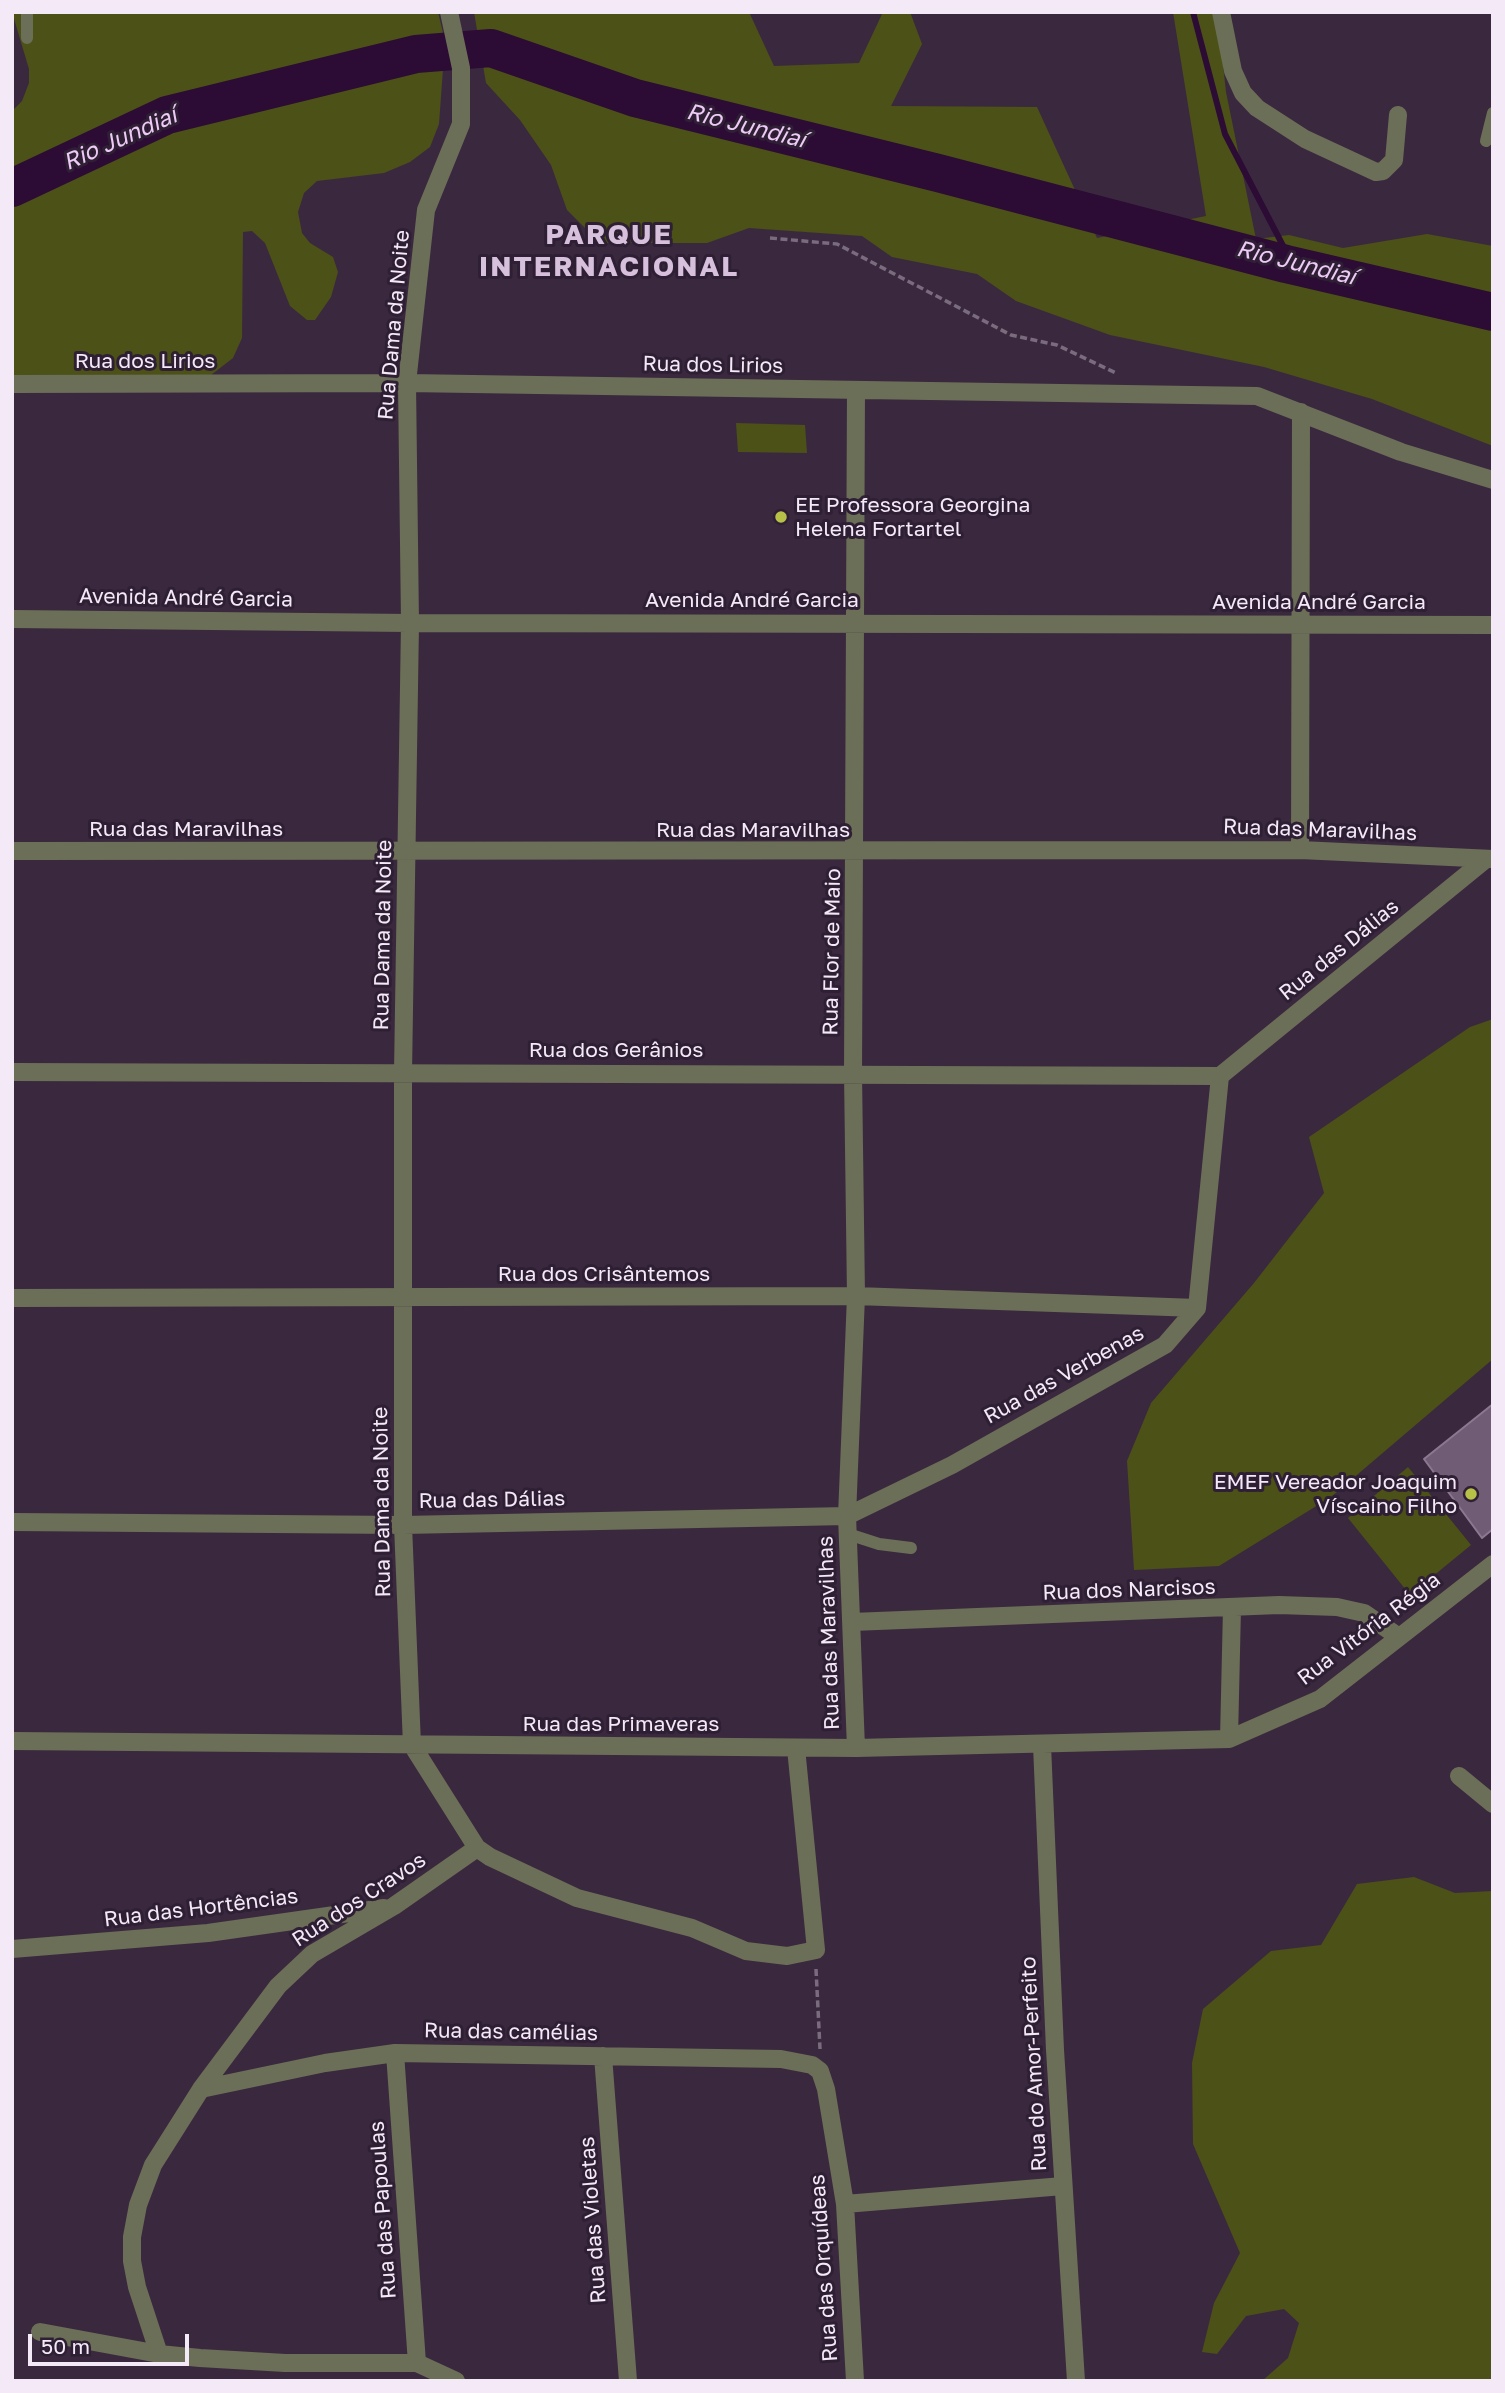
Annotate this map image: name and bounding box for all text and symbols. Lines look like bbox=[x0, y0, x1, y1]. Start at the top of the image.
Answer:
water label: Rio Jundiaí bbox=[684, 98, 808, 154]
water label: Rio Jundiaí bbox=[59, 102, 181, 176]
district label: PARQUE INTERNACIONAL bbox=[480, 218, 738, 284]
street label: Rua Dama da Noite bbox=[373, 229, 415, 421]
water label: Rio Jundiaí bbox=[1234, 235, 1358, 291]
street label: Rua dos Lirios bbox=[75, 348, 215, 374]
street label: Rua dos Lirios bbox=[642, 351, 784, 379]
place label: EE Professora Georgina Helena Fortartel bbox=[795, 492, 1030, 542]
marker: EE Professora Georgina Helena Fortartel bbox=[773, 509, 789, 525]
street label: Avenida André Garcia bbox=[79, 584, 293, 612]
street label: Avenida André Garcia bbox=[645, 587, 859, 613]
street label: Avenida André Garcia bbox=[1212, 589, 1426, 615]
street label: Rua das Maravilhas bbox=[1223, 814, 1417, 846]
street label: Rua das Maravilhas bbox=[89, 816, 283, 842]
street label: Rua das Maravilhas bbox=[656, 817, 850, 843]
street label: Rua Dama da Noite bbox=[369, 839, 397, 1031]
street label: Rua Flor de Maio bbox=[818, 868, 846, 1036]
street label: Rua das Dálias bbox=[1274, 894, 1404, 1006]
street label: Rua dos Gerânios bbox=[529, 1037, 703, 1063]
street label: Rua dos Crisântemos bbox=[498, 1261, 710, 1287]
street label: Rua das Verbenas bbox=[980, 1321, 1148, 1429]
street label: Rua Dama da Noite bbox=[368, 1406, 396, 1598]
place label: EMEF Vereador Joaquim Víscaino Filho bbox=[1214, 1469, 1457, 1519]
street label: Rua das Dálias bbox=[418, 1486, 566, 1514]
marker: EMEF Vereador Joaquim Víscaino Filho bbox=[1463, 1486, 1479, 1502]
street label: Rua das Maravilhas bbox=[813, 1536, 845, 1730]
street label: Rua Vitória Régia bbox=[1293, 1567, 1445, 1691]
street label: Rua dos Narcisos bbox=[1042, 1574, 1216, 1606]
street label: Rua das Primaveras bbox=[523, 1711, 719, 1737]
street label: Rua dos Cravos bbox=[287, 1847, 431, 1953]
street label: Rua das Hortências bbox=[102, 1884, 300, 1932]
street label: Rua do Amor-Perfeito bbox=[1016, 1956, 1052, 2172]
street label: Rua das camélias bbox=[424, 2018, 598, 2046]
street label: Rua das Papoulas bbox=[364, 2120, 402, 2300]
street label: Rua das Violetas bbox=[575, 2136, 611, 2304]
street label: Rua das Orquídeas bbox=[805, 2174, 843, 2362]
scale bar bbox=[32, 2320, 192, 2364]
text: 50 m bbox=[41, 2333, 90, 2359]

